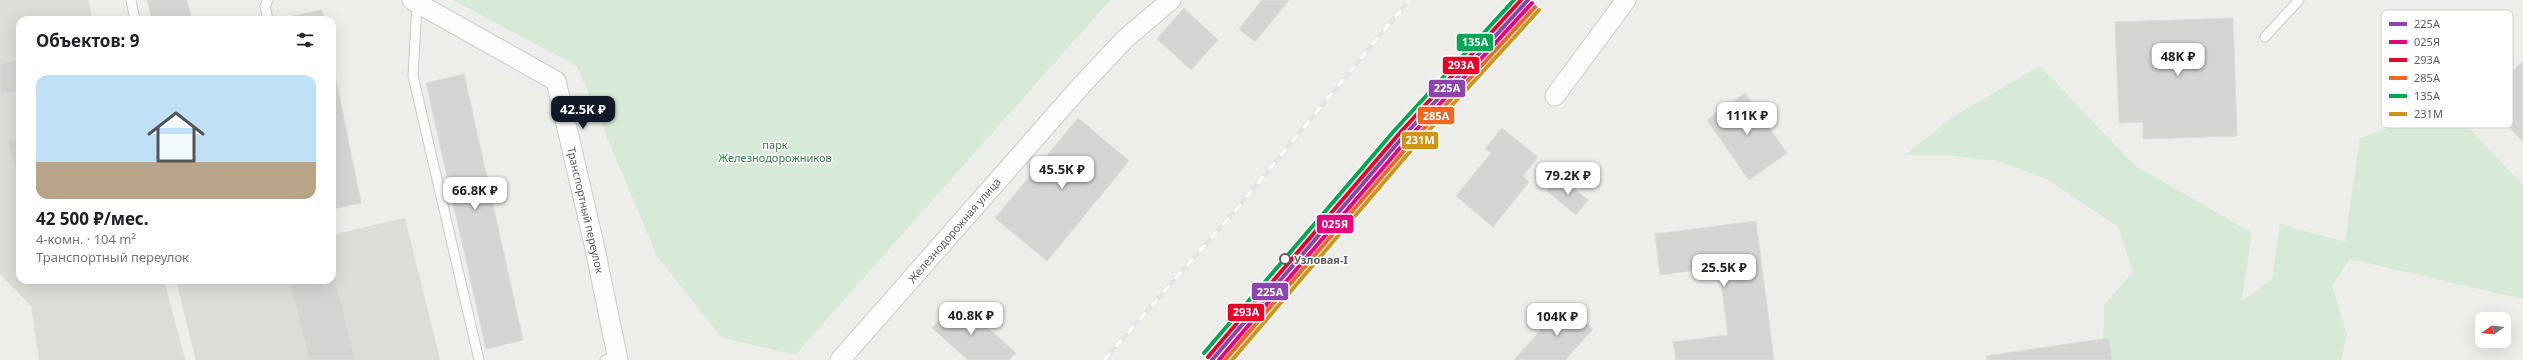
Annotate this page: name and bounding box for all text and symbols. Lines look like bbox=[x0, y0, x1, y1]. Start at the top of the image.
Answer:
legend bbox=[2381, 10, 2513, 128]
text: 225А bbox=[2414, 16, 2441, 31]
text: Объектов: 9 bbox=[36, 29, 139, 52]
icon: filters bbox=[294, 29, 316, 51]
line badge: 135А bbox=[1456, 33, 1494, 52]
text: 135А bbox=[1462, 34, 1489, 49]
text: 025Я bbox=[2414, 34, 2440, 49]
pin: 48K ₽ bbox=[2150, 43, 2206, 77]
text: 48K ₽ bbox=[2161, 47, 2195, 65]
text: 293А bbox=[2414, 52, 2441, 67]
line badge: 293А bbox=[1442, 56, 1480, 75]
text: 293А bbox=[1448, 57, 1475, 72]
text: 285А bbox=[2414, 70, 2441, 85]
line badge: 225А bbox=[1428, 79, 1466, 98]
text: 225А bbox=[1434, 80, 1461, 95]
text: 135А bbox=[2414, 88, 2441, 103]
pin: 42.5K ₽ bbox=[546, 96, 620, 130]
text: 42.5K ₽ bbox=[560, 100, 606, 118]
icon: home bbox=[140, 101, 212, 173]
pin: 111K ₽ bbox=[1714, 102, 1780, 136]
line badge: 285А bbox=[1417, 106, 1455, 125]
text: 111K ₽ bbox=[1726, 106, 1768, 124]
text: 231М bbox=[2414, 106, 2443, 121]
text: 285А bbox=[1423, 108, 1450, 123]
line badge: 231М bbox=[1401, 131, 1439, 150]
text: 231М bbox=[1405, 132, 1435, 147]
park label: парк Железнодорожников bbox=[718, 137, 832, 165]
street label: Транспортный переулок bbox=[564, 145, 608, 275]
pin: 45.5K ₽ bbox=[1025, 156, 1099, 190]
text: 45.5K ₽ bbox=[1039, 160, 1085, 178]
pin: 79.2K ₽ bbox=[1531, 162, 1605, 196]
text: 79.2K ₽ bbox=[1545, 166, 1591, 184]
street label: Железнодорожная улица bbox=[904, 174, 1004, 286]
pin: 66.8K ₽ bbox=[438, 177, 512, 211]
text: 66.8K ₽ bbox=[452, 181, 498, 199]
text: 42 500 ₽/мес. bbox=[36, 207, 149, 230]
line badge: 025Я bbox=[1316, 214, 1354, 234]
text: 025Я bbox=[1322, 216, 1348, 231]
text: 4-комн. · 104 m² bbox=[36, 230, 136, 248]
text: Транспортный переулок bbox=[36, 248, 189, 266]
place label: Узловая-I bbox=[1294, 252, 1348, 267]
marker: Узловая-I bbox=[1279, 253, 1291, 265]
pin: 25.5K ₽ bbox=[1687, 254, 1761, 288]
text: 25.5K ₽ bbox=[1701, 258, 1747, 276]
line badge: 225А bbox=[1251, 282, 1289, 301]
text: 225А bbox=[1257, 284, 1284, 299]
pin: 40.8K ₽ bbox=[934, 302, 1008, 336]
line badge: 293А bbox=[1227, 303, 1265, 322]
pin: 104K ₽ bbox=[1524, 303, 1590, 337]
text: 293А bbox=[1233, 304, 1260, 319]
text: 40.8K ₽ bbox=[948, 306, 994, 324]
text: 104K ₽ bbox=[1536, 307, 1578, 325]
north arrow bbox=[2475, 312, 2511, 348]
map controls bbox=[2475, 312, 2511, 348]

